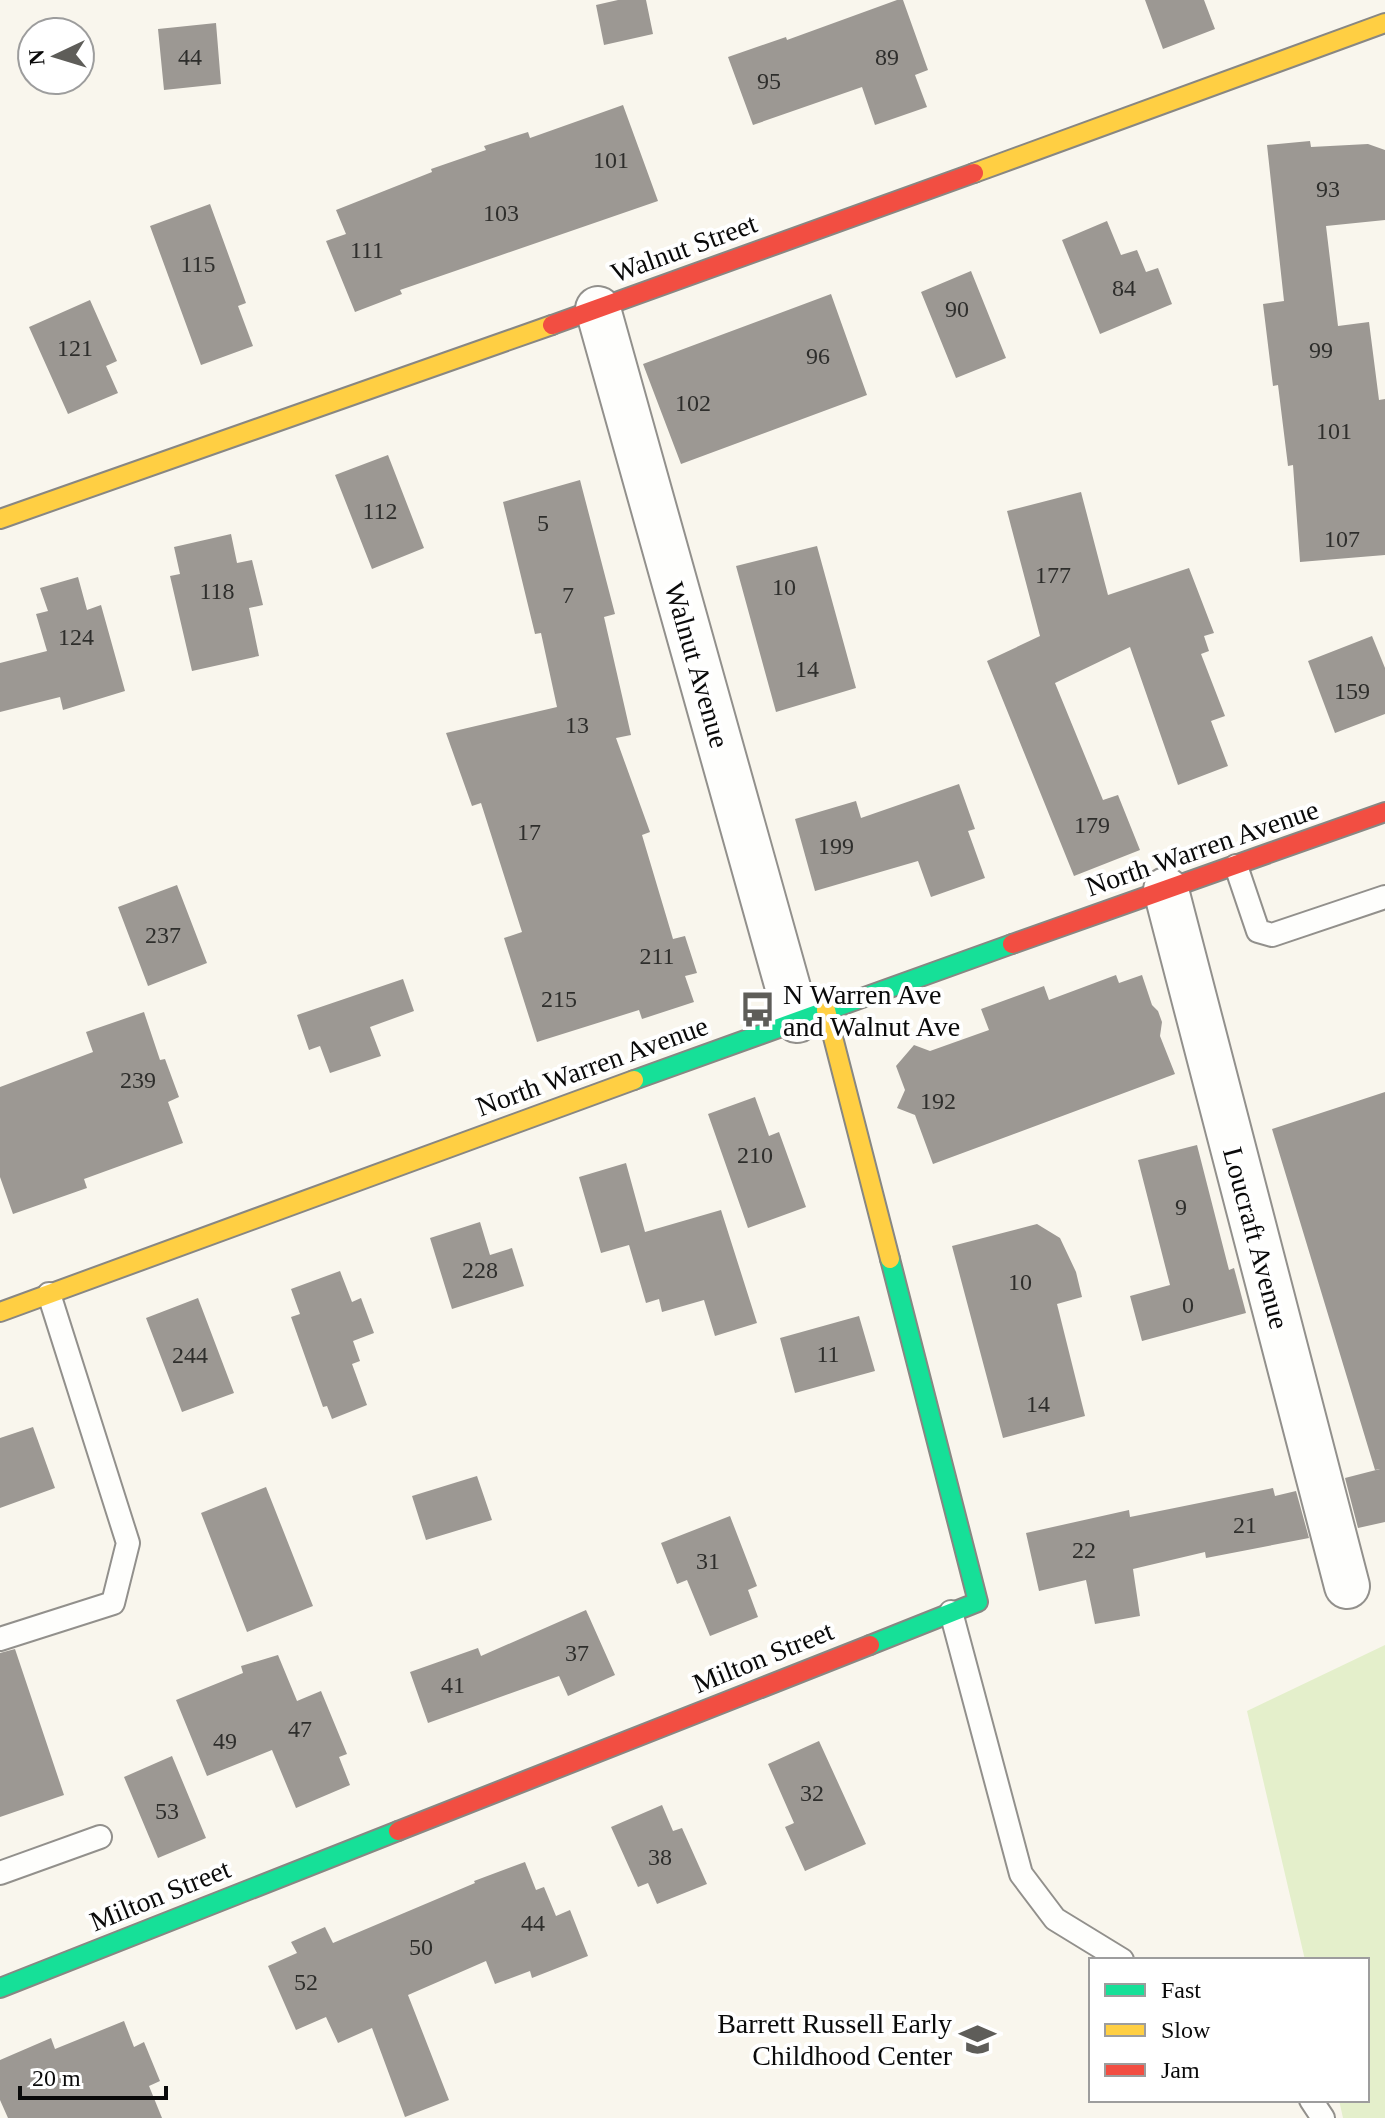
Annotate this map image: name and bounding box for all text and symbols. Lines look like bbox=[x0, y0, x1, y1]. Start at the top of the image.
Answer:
north arrow bbox=[16, 16, 96, 96]
house number: 44 bbox=[178, 44, 202, 70]
house number: 89 bbox=[875, 44, 899, 70]
text: N bbox=[24, 48, 50, 66]
house number: 95 bbox=[757, 68, 781, 94]
house number: 101 bbox=[593, 147, 629, 173]
house number: 93 bbox=[1316, 176, 1340, 202]
house number: 103 bbox=[483, 200, 519, 226]
street label: Walnut Street bbox=[607, 207, 761, 289]
house number: 111 bbox=[350, 237, 384, 263]
house number: 115 bbox=[180, 251, 216, 277]
house number: 84 bbox=[1112, 275, 1136, 301]
house number: 90 bbox=[945, 296, 969, 322]
house number: 121 bbox=[57, 335, 93, 361]
house number: 99 bbox=[1309, 337, 1333, 363]
house number: 96 bbox=[806, 343, 830, 369]
house number: 102 bbox=[675, 390, 711, 416]
house number: 101 bbox=[1316, 418, 1352, 444]
house number: 112 bbox=[362, 498, 398, 524]
house number: 5 bbox=[537, 510, 549, 536]
house number: 107 bbox=[1324, 526, 1360, 552]
house number: 177 bbox=[1035, 562, 1071, 588]
house number: 10 bbox=[772, 574, 796, 600]
house number: 118 bbox=[199, 578, 235, 604]
street label: Walnut Avenue bbox=[659, 579, 735, 751]
house number: 7 bbox=[562, 582, 574, 608]
house number: 124 bbox=[58, 624, 94, 650]
house number: 14 bbox=[795, 656, 819, 682]
house number: 159 bbox=[1334, 678, 1370, 704]
house number: 13 bbox=[565, 712, 589, 738]
street label: North Warren Avenue bbox=[1082, 794, 1322, 902]
house number: 179 bbox=[1074, 812, 1110, 838]
house number: 17 bbox=[517, 819, 541, 845]
house number: 199 bbox=[818, 833, 854, 859]
house number: 237 bbox=[145, 922, 181, 948]
house number: 211 bbox=[639, 943, 675, 969]
place label: N Warren Ave and Walnut Ave bbox=[783, 979, 960, 1042]
house number: 215 bbox=[541, 986, 577, 1012]
bus stop icon: N Warren Ave and Walnut Ave bbox=[738, 991, 776, 1029]
street label: North Warren Avenue bbox=[472, 1010, 712, 1122]
house number: 239 bbox=[120, 1067, 156, 1093]
house number: 192 bbox=[920, 1088, 956, 1114]
house number: 210 bbox=[737, 1142, 773, 1168]
street label: Loucraft Avenue bbox=[1217, 1144, 1295, 1332]
house number: 9 bbox=[1175, 1194, 1187, 1220]
house number: 228 bbox=[462, 1257, 498, 1283]
house number: 10 bbox=[1008, 1269, 1032, 1295]
house number: 0 bbox=[1182, 1292, 1194, 1318]
house number: 11 bbox=[816, 1341, 840, 1367]
house number: 244 bbox=[172, 1342, 208, 1368]
house number: 14 bbox=[1026, 1391, 1050, 1417]
house number: 21 bbox=[1233, 1512, 1257, 1538]
house number: 22 bbox=[1072, 1537, 1096, 1563]
house number: 31 bbox=[696, 1548, 720, 1574]
street label: Milton Street bbox=[688, 1615, 838, 1699]
house number: 37 bbox=[565, 1640, 589, 1666]
house number: 41 bbox=[441, 1672, 465, 1698]
house number: 47 bbox=[288, 1716, 312, 1742]
house number: 49 bbox=[213, 1728, 237, 1754]
house number: 32 bbox=[800, 1780, 824, 1806]
house number: 53 bbox=[155, 1798, 179, 1824]
house number: 38 bbox=[648, 1844, 672, 1870]
street label: Milton Street bbox=[85, 1853, 235, 1937]
house number: 44 bbox=[521, 1910, 545, 1936]
house number: 50 bbox=[409, 1934, 433, 1960]
legend bbox=[1089, 1958, 1369, 2102]
house number: 52 bbox=[294, 1969, 318, 1995]
text: Fast bbox=[1161, 1977, 1201, 2003]
place label: Barrett Russell Early Childhood Center bbox=[717, 2008, 953, 2071]
text: Slow bbox=[1161, 2017, 1211, 2043]
school or university icon: Barrett Russell Early Childhood Center bbox=[959, 2020, 997, 2058]
scale bar bbox=[20, 2050, 166, 2100]
text: Jam bbox=[1161, 2057, 1200, 2083]
text: 20 m bbox=[32, 2065, 81, 2091]

